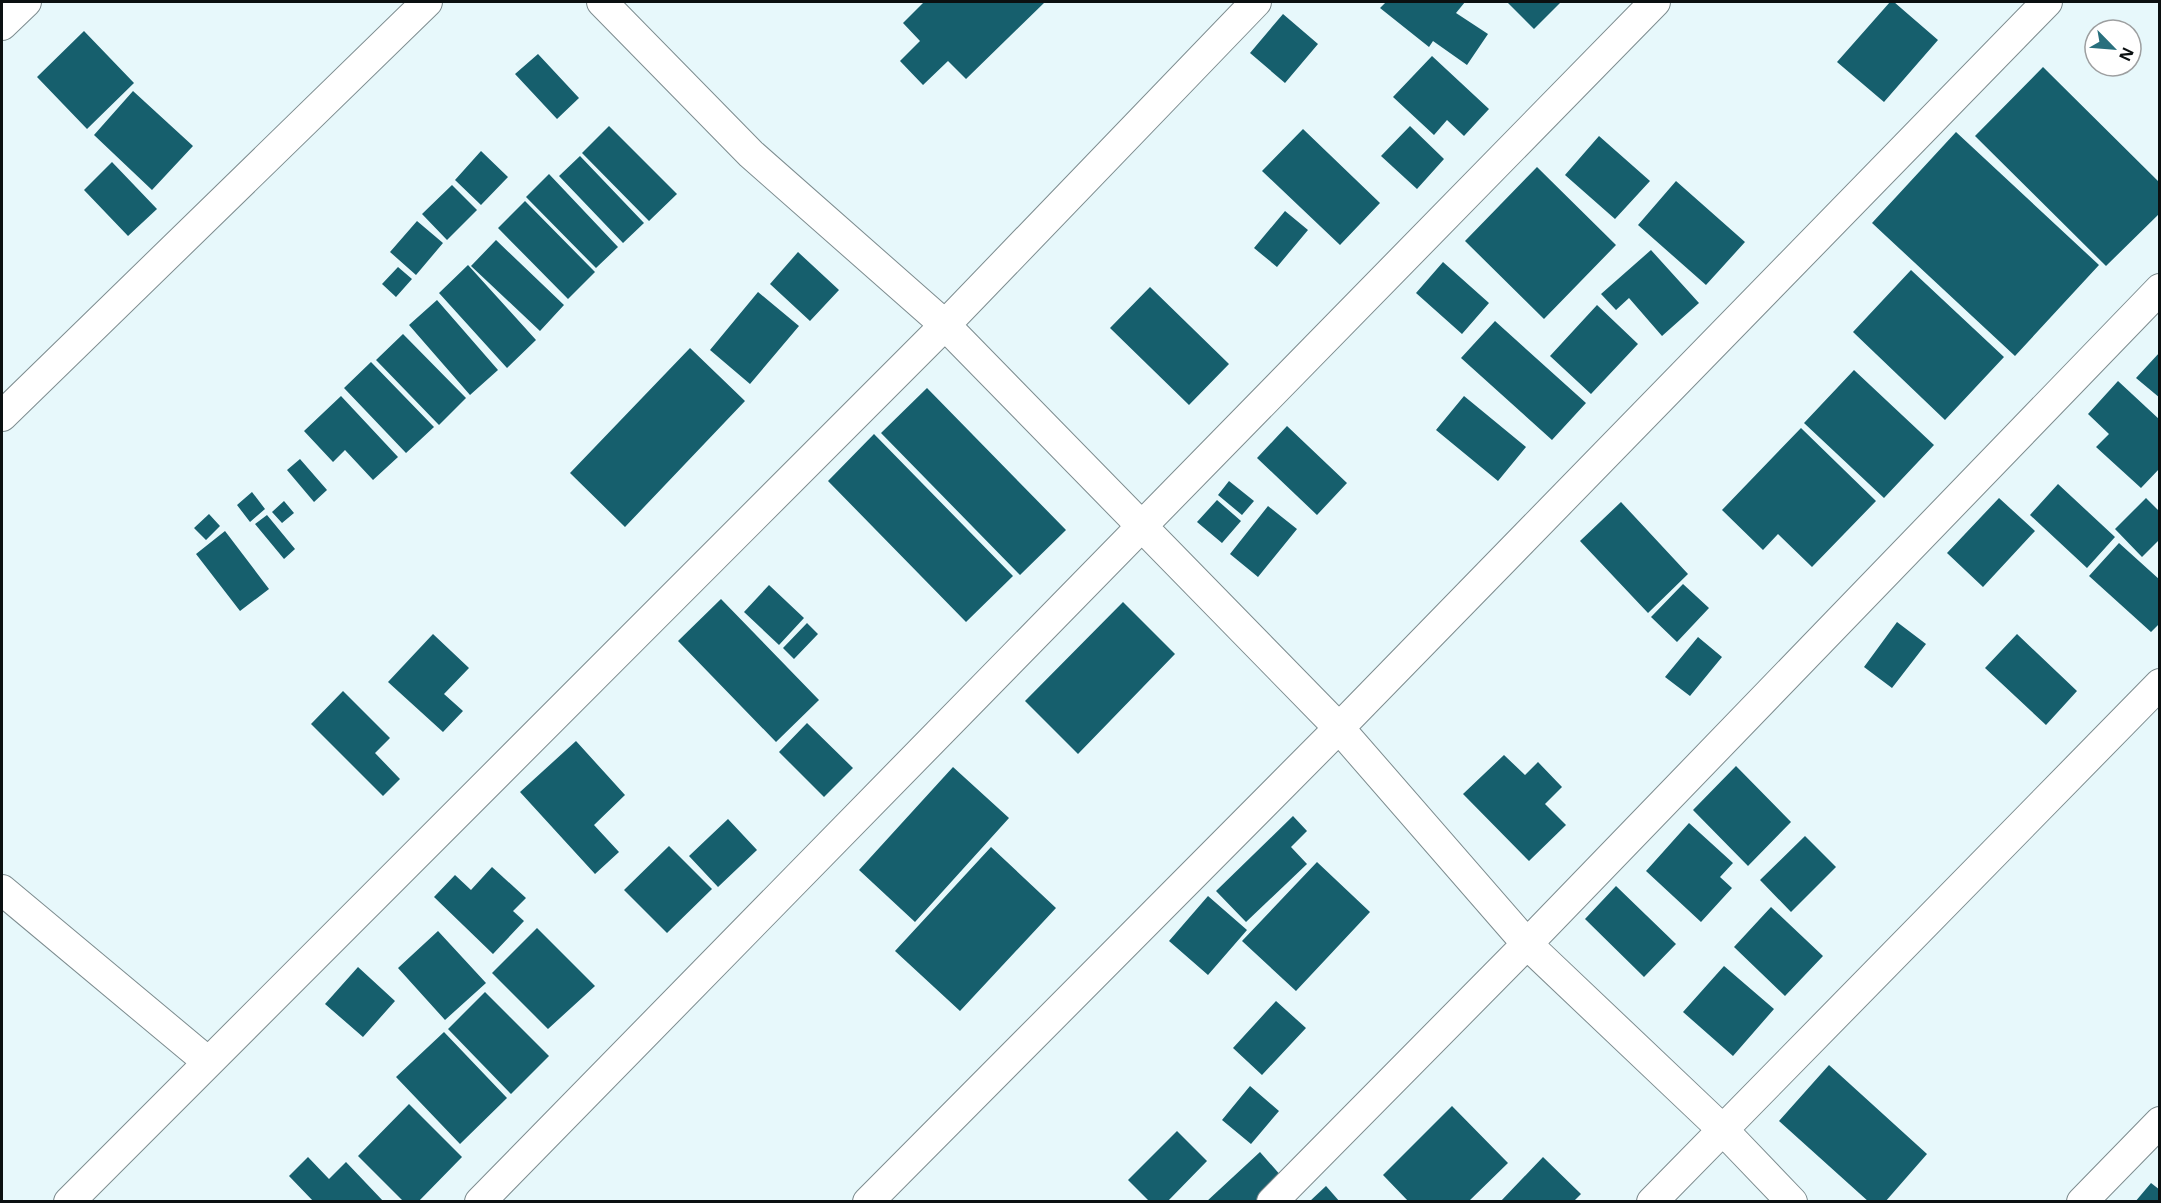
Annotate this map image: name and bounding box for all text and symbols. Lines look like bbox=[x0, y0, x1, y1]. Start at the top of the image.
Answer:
north arrow bbox=[2083, 18, 2143, 78]
text: N bbox=[2114, 44, 2139, 65]

